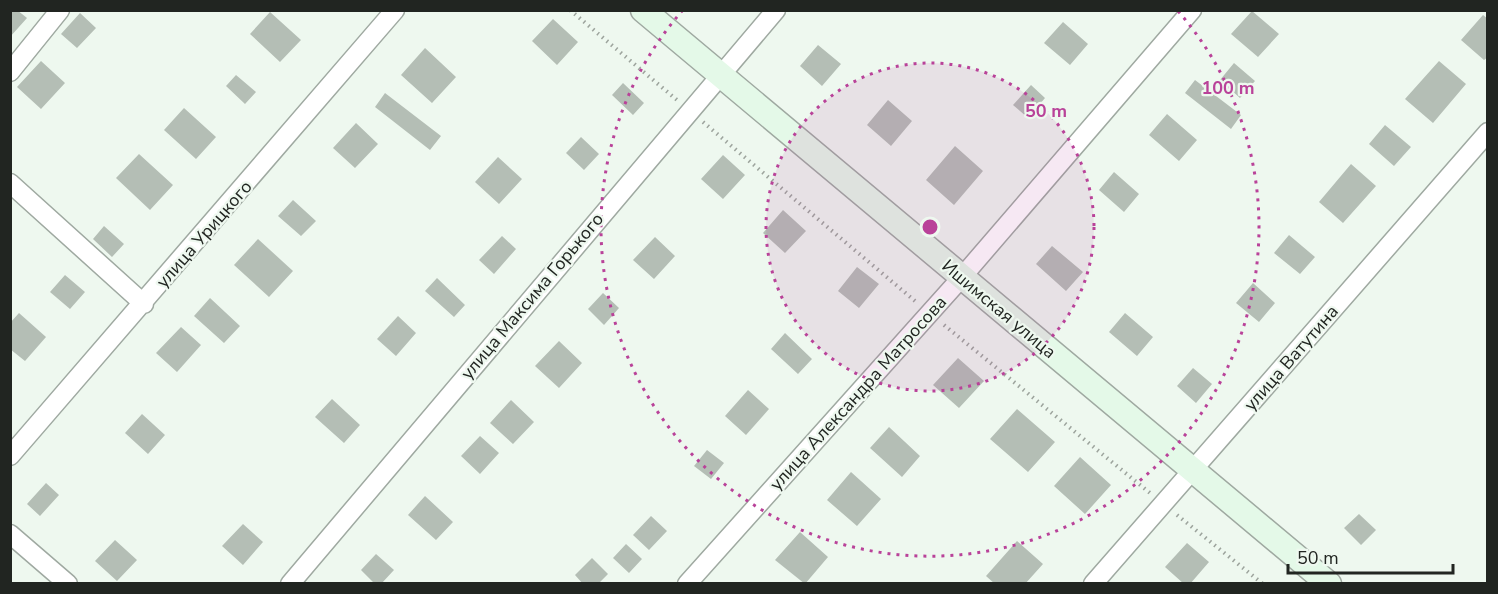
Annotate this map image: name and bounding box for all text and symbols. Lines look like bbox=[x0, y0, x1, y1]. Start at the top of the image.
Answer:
text: 100 m bbox=[1201, 76, 1255, 100]
text: 50 m bbox=[1025, 99, 1067, 123]
street label: улица Урицкого bbox=[151, 175, 257, 293]
street label: улица Максима Горького bbox=[455, 208, 609, 384]
centre of rings bbox=[920, 217, 940, 237]
street label: Ишимская улица bbox=[937, 254, 1061, 364]
street label: улица Александра Матросова bbox=[764, 291, 952, 495]
street label: улица Ватутина bbox=[1238, 300, 1344, 416]
scale bar bbox=[1288, 537, 1453, 575]
text: 50 m bbox=[1297, 546, 1339, 570]

